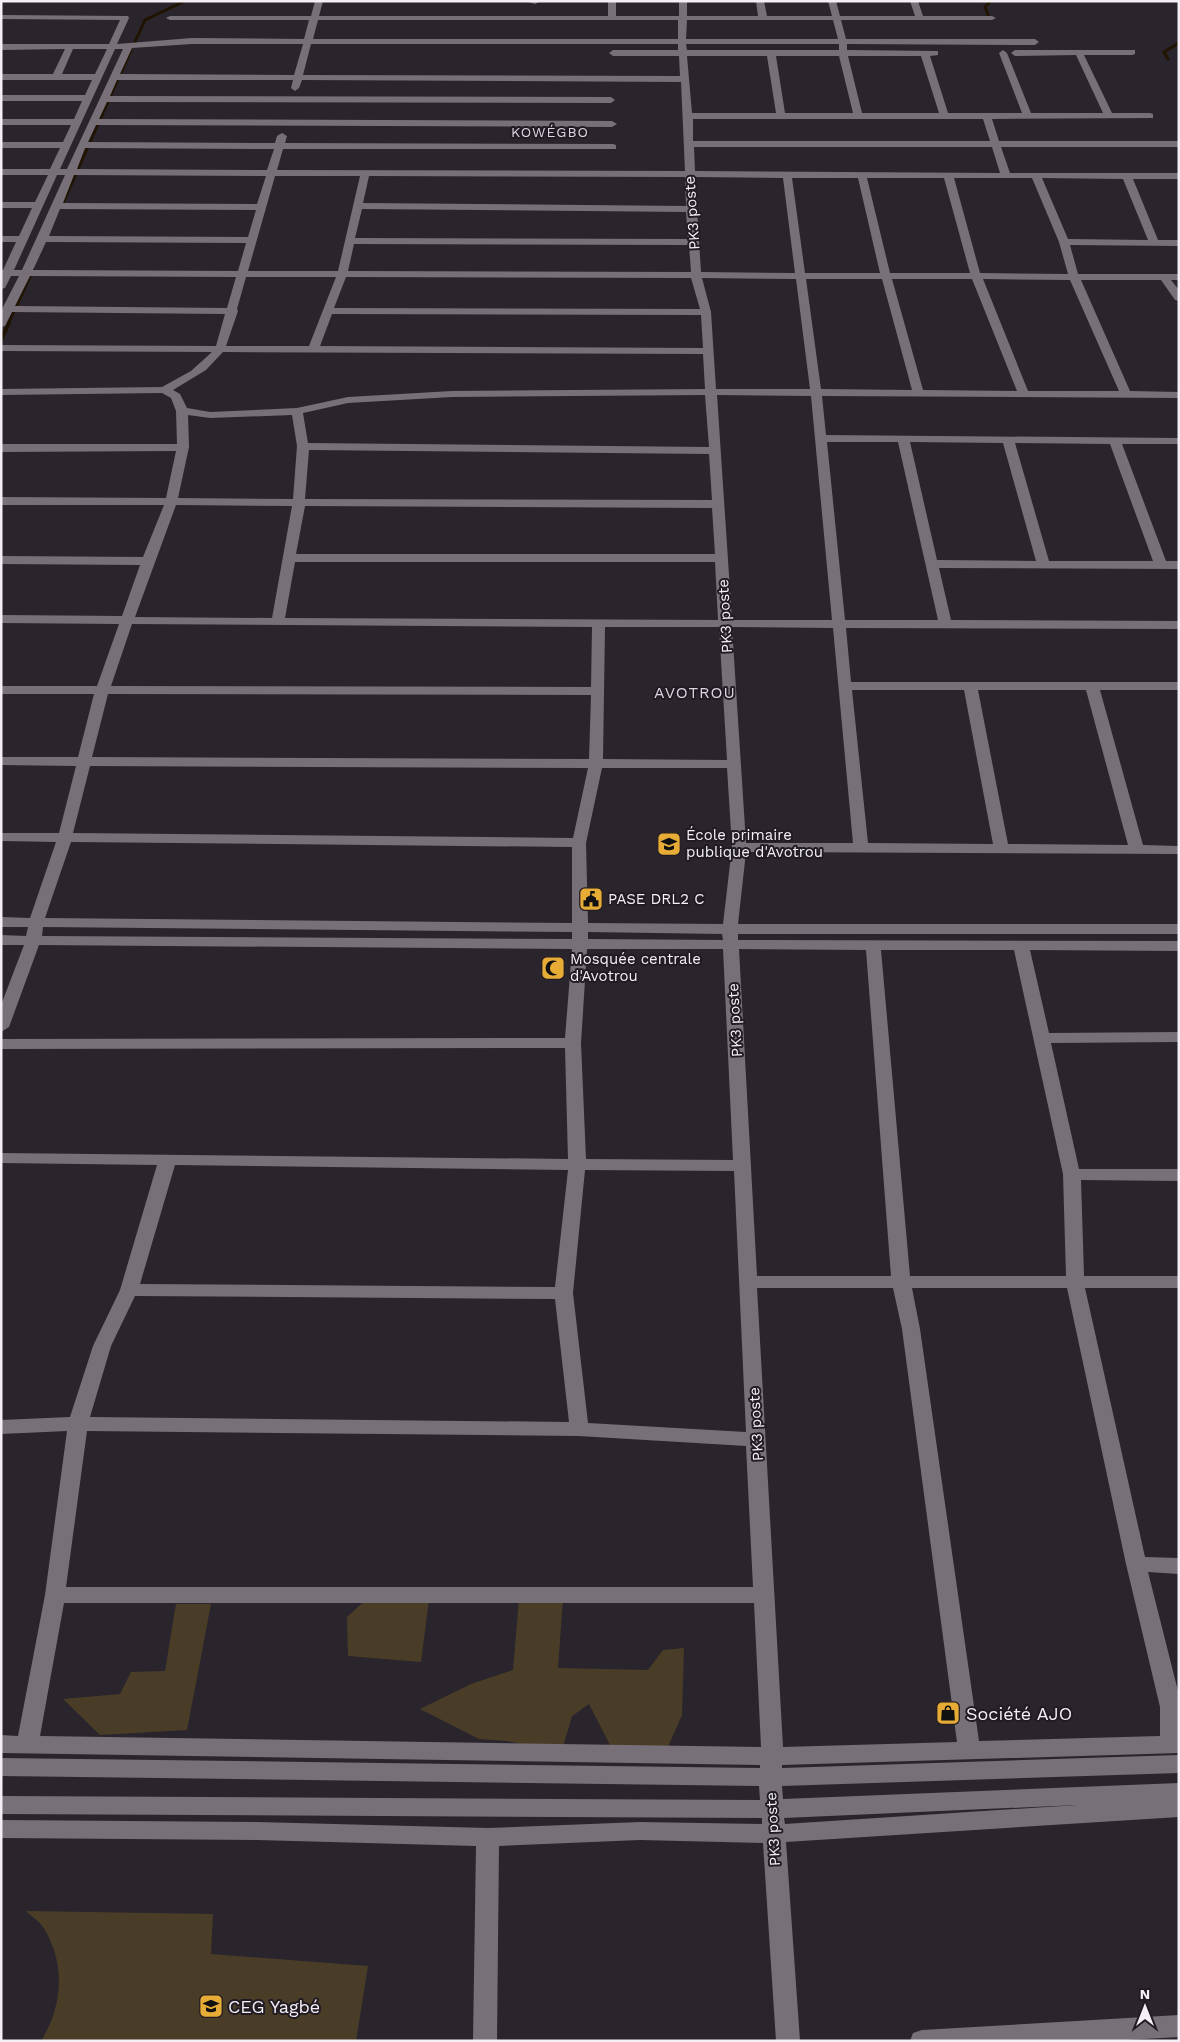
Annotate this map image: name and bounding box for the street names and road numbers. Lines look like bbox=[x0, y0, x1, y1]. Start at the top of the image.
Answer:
street label: PK3 poste bbox=[680, 175, 704, 251]
street label: PK3 poste bbox=[714, 579, 736, 653]
street label: PK3 poste bbox=[724, 983, 746, 1057]
street label: PK3 poste bbox=[745, 1387, 767, 1461]
street label: PK3 poste bbox=[762, 1792, 784, 1866]

